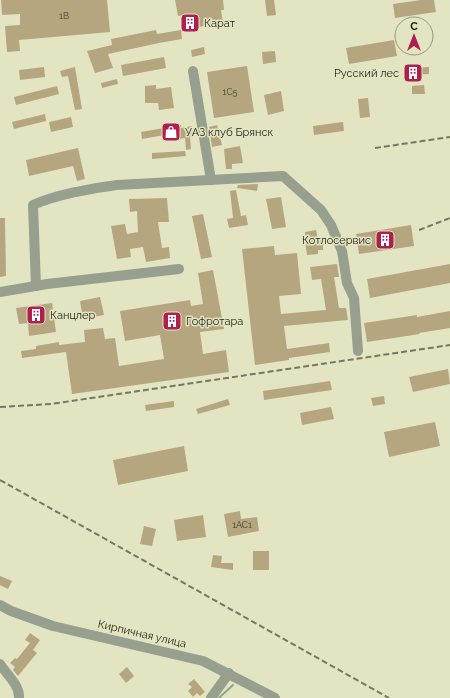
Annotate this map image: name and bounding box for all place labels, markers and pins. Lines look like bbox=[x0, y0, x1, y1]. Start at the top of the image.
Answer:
building icon: Карат bbox=[179, 12, 201, 34]
place label: Карат bbox=[204, 17, 236, 30]
building icon: Русский лес bbox=[402, 62, 424, 84]
place label: Русский лес bbox=[334, 67, 399, 80]
shop icon: УАЗ клуб Брянск bbox=[160, 121, 182, 143]
place label: УАЗ клуб Брянск bbox=[185, 126, 274, 139]
building icon: Котлосервис bbox=[374, 229, 396, 251]
place label: Котлосервис bbox=[302, 234, 371, 247]
building icon: Канцлер bbox=[25, 304, 47, 326]
place label: Канцлер bbox=[50, 309, 95, 322]
building icon: Гофротара bbox=[161, 310, 183, 332]
place label: Гофротара bbox=[186, 315, 243, 328]

